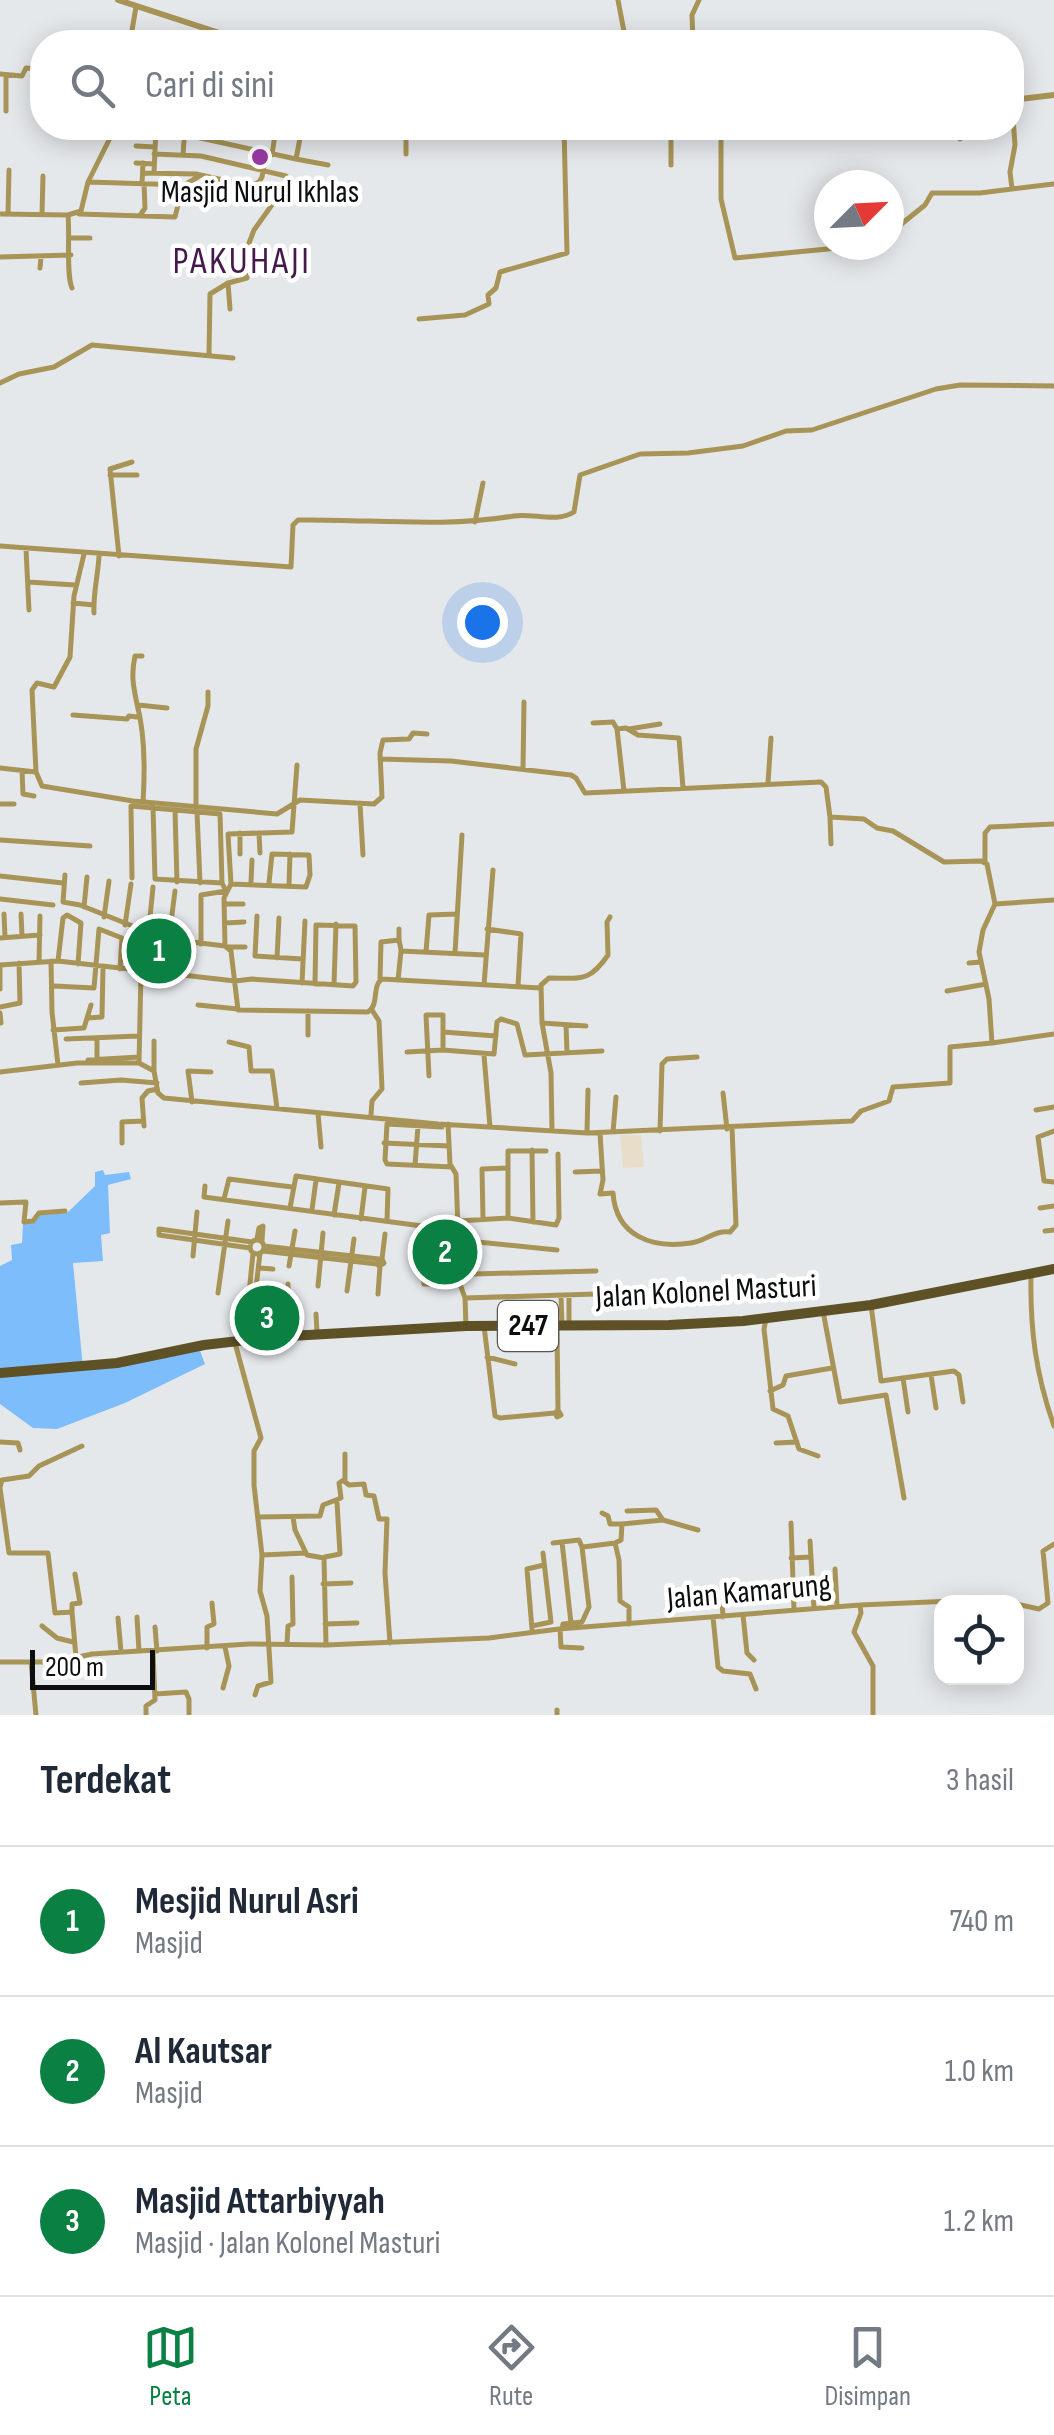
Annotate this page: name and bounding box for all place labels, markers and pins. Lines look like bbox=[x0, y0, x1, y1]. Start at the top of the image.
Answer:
marker: Masjid Nurul Ikhlas bbox=[249, 146, 271, 168]
place label: Masjid Nurul Ikhlas bbox=[161, 173, 359, 212]
pin: 1 bbox=[126, 914, 192, 988]
pin: 2 bbox=[412, 1214, 478, 1290]
pin: 3 bbox=[234, 1280, 300, 1356]

